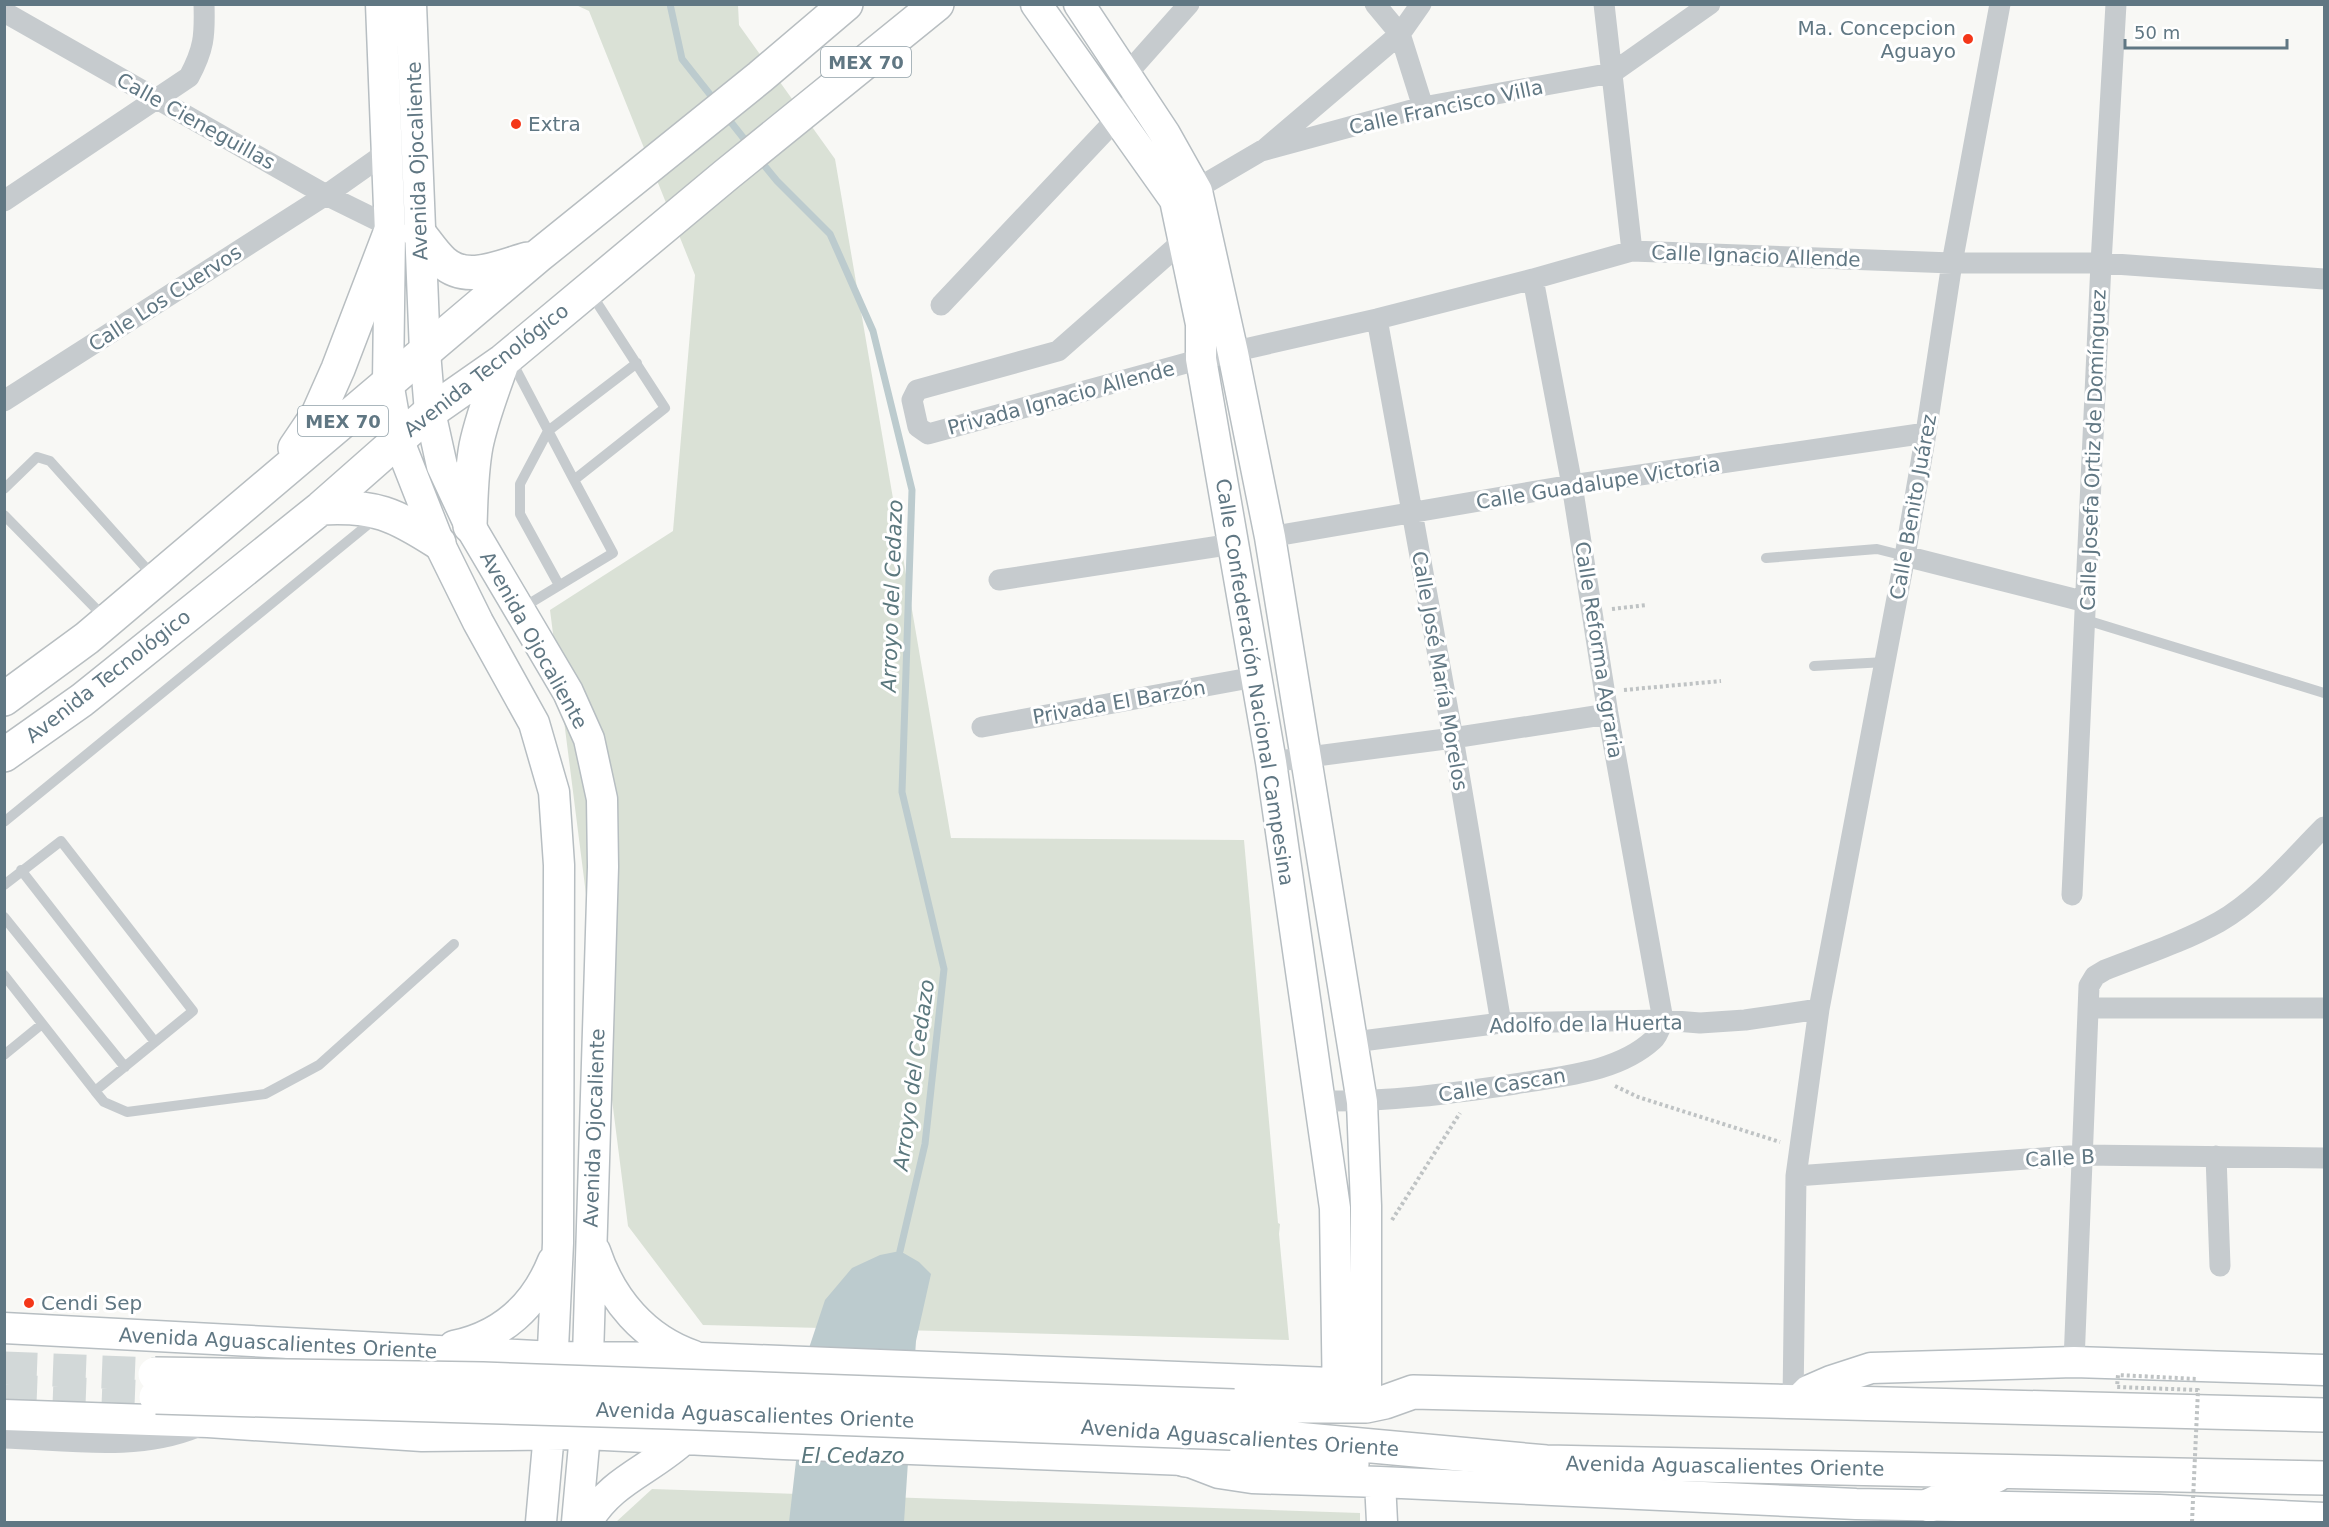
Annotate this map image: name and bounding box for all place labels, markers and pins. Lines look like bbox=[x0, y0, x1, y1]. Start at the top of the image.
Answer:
place label: Ma. Concepcion Aguayo bbox=[1797, 16, 1956, 63]
marker: Ma. Concepcion Aguayo bbox=[1961, 32, 1975, 46]
place label: Extra bbox=[528, 112, 581, 136]
marker: Extra bbox=[509, 117, 523, 131]
place label: Cendi Sep bbox=[41, 1291, 142, 1315]
marker: Cendi Sep bbox=[22, 1296, 36, 1310]

